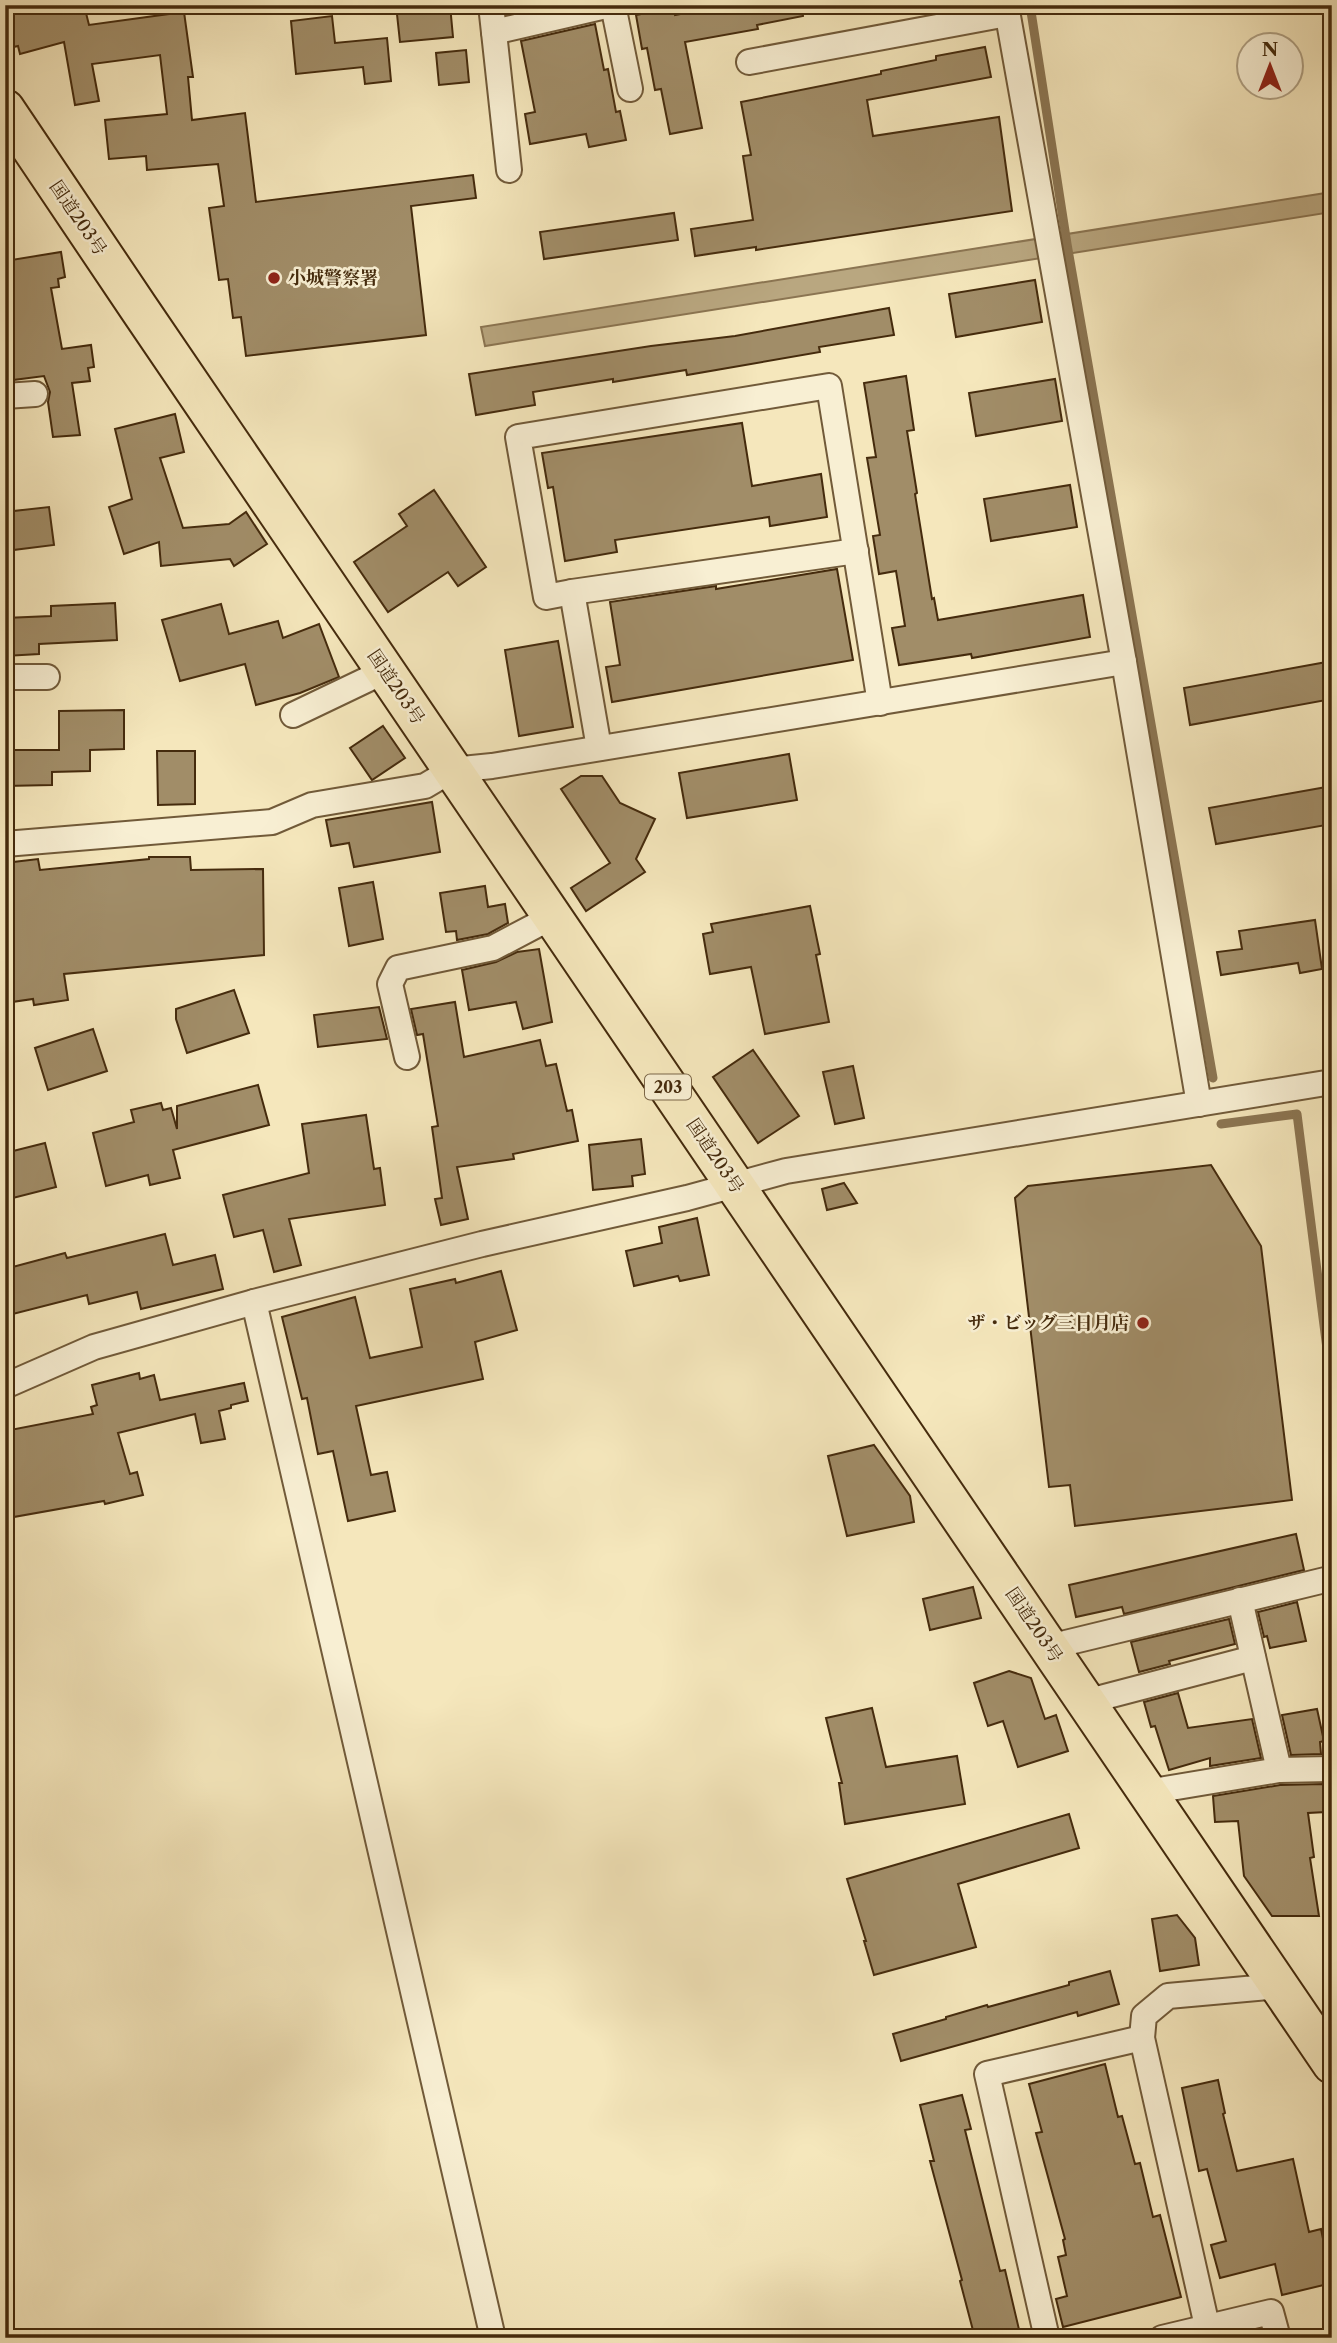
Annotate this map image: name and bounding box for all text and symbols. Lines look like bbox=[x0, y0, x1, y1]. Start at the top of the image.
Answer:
north arrow bbox=[1236, 32, 1306, 102]
text: N bbox=[1262, 38, 1278, 61]
street label: 国道203号 bbox=[45, 176, 111, 260]
place label: 小城警察署 bbox=[288, 267, 378, 289]
marker: 小城警察署 bbox=[266, 270, 282, 286]
street label: 国道203号 bbox=[363, 645, 429, 729]
road number: 203 bbox=[645, 1074, 691, 1100]
street label: 国道203号 bbox=[682, 1114, 748, 1198]
place label: ザ・ビッグ三日月店 bbox=[968, 1312, 1129, 1334]
marker: ザ・ビッグ三日月店 bbox=[1135, 1315, 1151, 1331]
street label: 国道203号 bbox=[1001, 1583, 1067, 1667]

